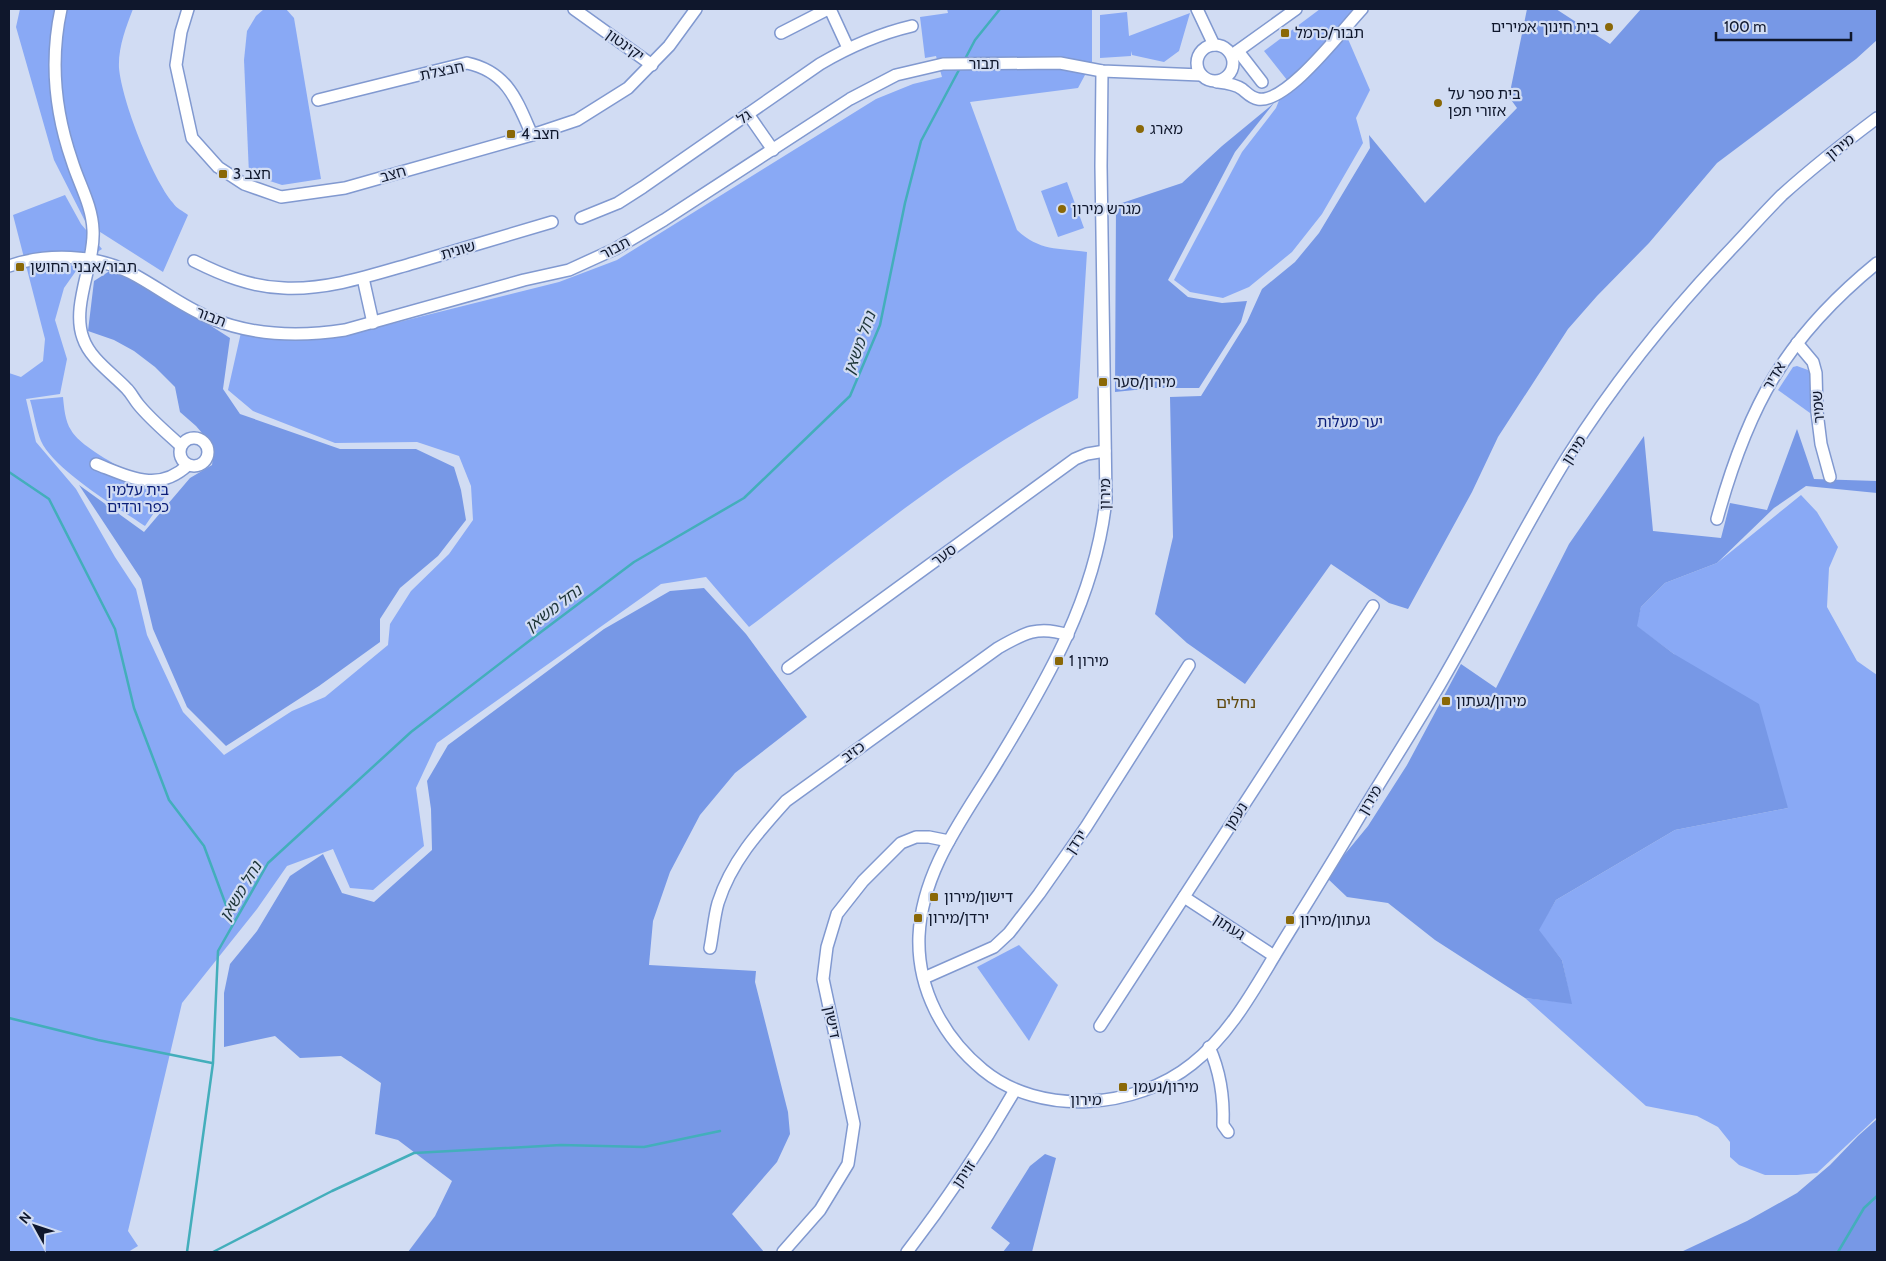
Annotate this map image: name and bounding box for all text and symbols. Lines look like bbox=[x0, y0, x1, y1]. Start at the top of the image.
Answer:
scale bar bbox=[1716, 10, 1851, 42]
place label: בית חינוך אמירים bbox=[1491, 18, 1599, 36]
text: 100 m bbox=[1724, 18, 1766, 36]
marker: בית חינוך אמירים bbox=[1603, 21, 1615, 33]
place label: תבור/כרמל bbox=[1295, 24, 1364, 42]
street label: יקינטון bbox=[602, 25, 648, 65]
marker: תבור/כרמל bbox=[1279, 27, 1291, 39]
street label: תבור bbox=[968, 55, 1000, 73]
street label: חבצלת bbox=[418, 58, 466, 84]
place label: בית ספר על אזורי תפן bbox=[1448, 85, 1521, 120]
marker: בית ספר על אזורי תפן bbox=[1432, 97, 1444, 109]
street label: גל bbox=[733, 106, 755, 128]
place label: מארג bbox=[1150, 120, 1183, 138]
marker: מארג bbox=[1134, 123, 1146, 135]
place label: חצב 4 bbox=[521, 125, 560, 143]
marker: חצב 4 bbox=[505, 128, 517, 140]
street label: מירון bbox=[1822, 130, 1858, 164]
street label: חצב bbox=[378, 162, 408, 186]
place label: חצב 3 bbox=[233, 165, 271, 183]
marker: חצב 3 bbox=[217, 168, 229, 180]
place label: מגרש מירון bbox=[1072, 200, 1141, 218]
marker: מגרש מירון bbox=[1056, 203, 1068, 215]
street label: תבור bbox=[597, 233, 633, 263]
street label: שונית bbox=[439, 236, 477, 264]
place label: תבור/אבני החושן bbox=[30, 258, 137, 276]
marker: תבור/אבני החושן bbox=[14, 261, 26, 273]
street label: תבור bbox=[193, 303, 229, 331]
water label: נחל משאן bbox=[839, 308, 880, 377]
street label: אדיר bbox=[1759, 359, 1789, 393]
place label: מירון/סער bbox=[1113, 373, 1176, 391]
marker: מירון/סער bbox=[1097, 376, 1109, 388]
street label: שמיר bbox=[1808, 390, 1828, 424]
park label: יער מעלות bbox=[1317, 413, 1383, 431]
street label: מירון bbox=[1558, 432, 1590, 468]
street label: מירון bbox=[1096, 478, 1114, 510]
park label: בית עלמין כפר ורדים bbox=[107, 481, 170, 516]
street label: סער bbox=[928, 540, 960, 570]
water label: נחל משאן bbox=[521, 580, 586, 636]
place label: מירון 1 bbox=[1069, 652, 1109, 670]
marker: מירון 1 bbox=[1053, 655, 1065, 667]
place label: מירון/געתון bbox=[1456, 692, 1526, 710]
district label: נחלים bbox=[1216, 693, 1256, 712]
marker: מירון/געתון bbox=[1440, 695, 1452, 707]
street label: כזיב bbox=[838, 737, 869, 767]
street label: מירון bbox=[1354, 782, 1386, 818]
street label: נעמן bbox=[1220, 799, 1252, 833]
street label: ירדן bbox=[1062, 827, 1090, 857]
water label: נחל משאן bbox=[215, 857, 266, 924]
place label: דישון/מירון bbox=[944, 888, 1013, 906]
marker: דישון/מירון bbox=[928, 891, 940, 903]
place label: ירדן/מירון bbox=[928, 909, 989, 927]
street label: געתון bbox=[1210, 910, 1249, 944]
place label: געתון/מירון bbox=[1300, 911, 1371, 929]
marker: ירדן/מירון bbox=[912, 912, 924, 924]
marker: געתון/מירון bbox=[1284, 914, 1296, 926]
street label: דישון bbox=[820, 1004, 844, 1040]
place label: מירון/נעמן bbox=[1133, 1078, 1199, 1096]
marker: מירון/נעמן bbox=[1117, 1081, 1129, 1093]
street label: מירון bbox=[1070, 1091, 1102, 1109]
street label: זויתן bbox=[948, 1157, 980, 1191]
north arrow bbox=[10, 1201, 60, 1251]
text: N bbox=[15, 1208, 35, 1227]

